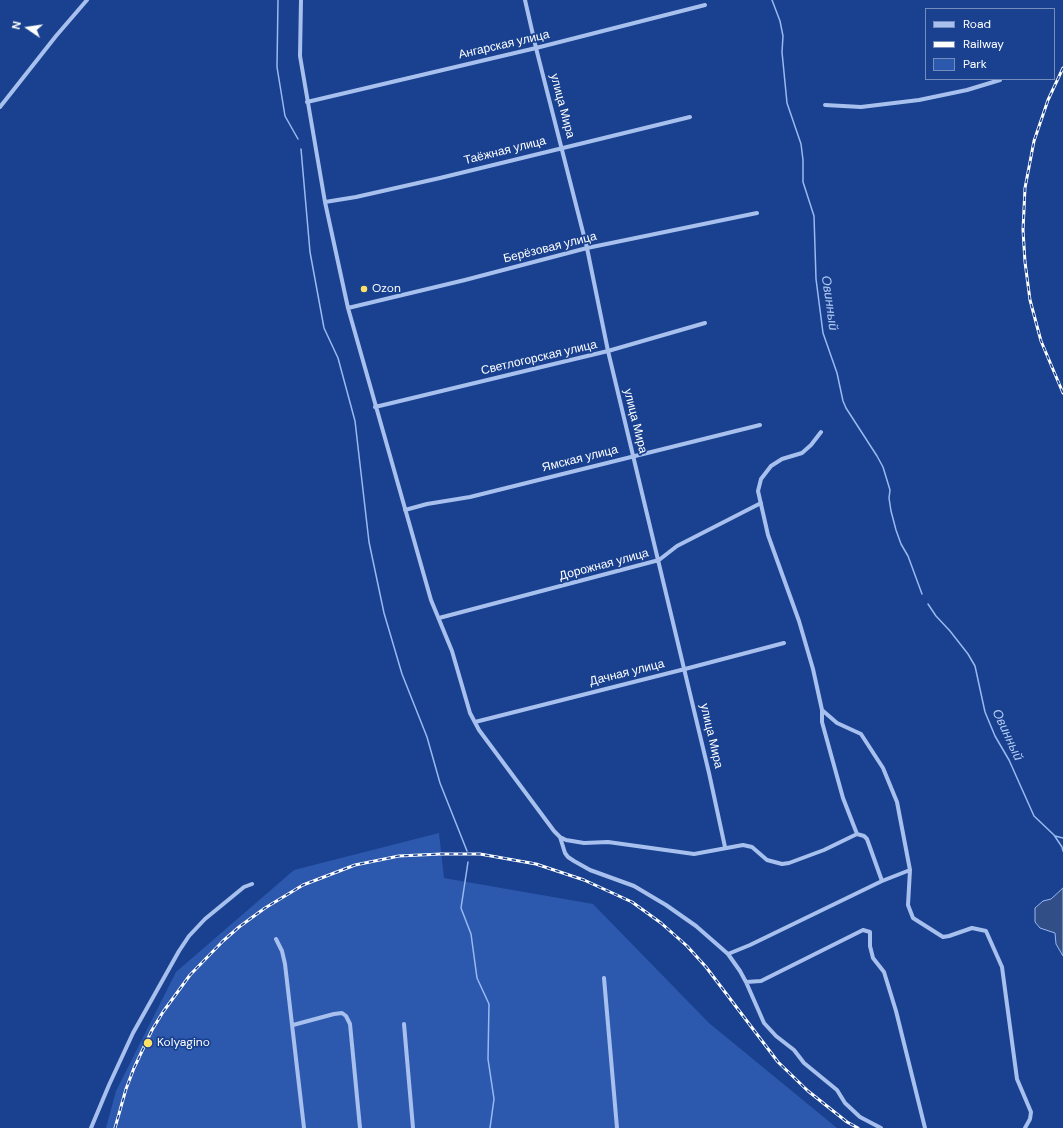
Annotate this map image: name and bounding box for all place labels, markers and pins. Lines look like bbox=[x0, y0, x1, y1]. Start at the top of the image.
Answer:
place label: Ozon bbox=[372, 282, 401, 296]
marker: Ozon bbox=[359, 284, 369, 294]
place label: Kolyagino bbox=[157, 1036, 210, 1050]
marker: Kolyagino bbox=[142, 1037, 154, 1049]

